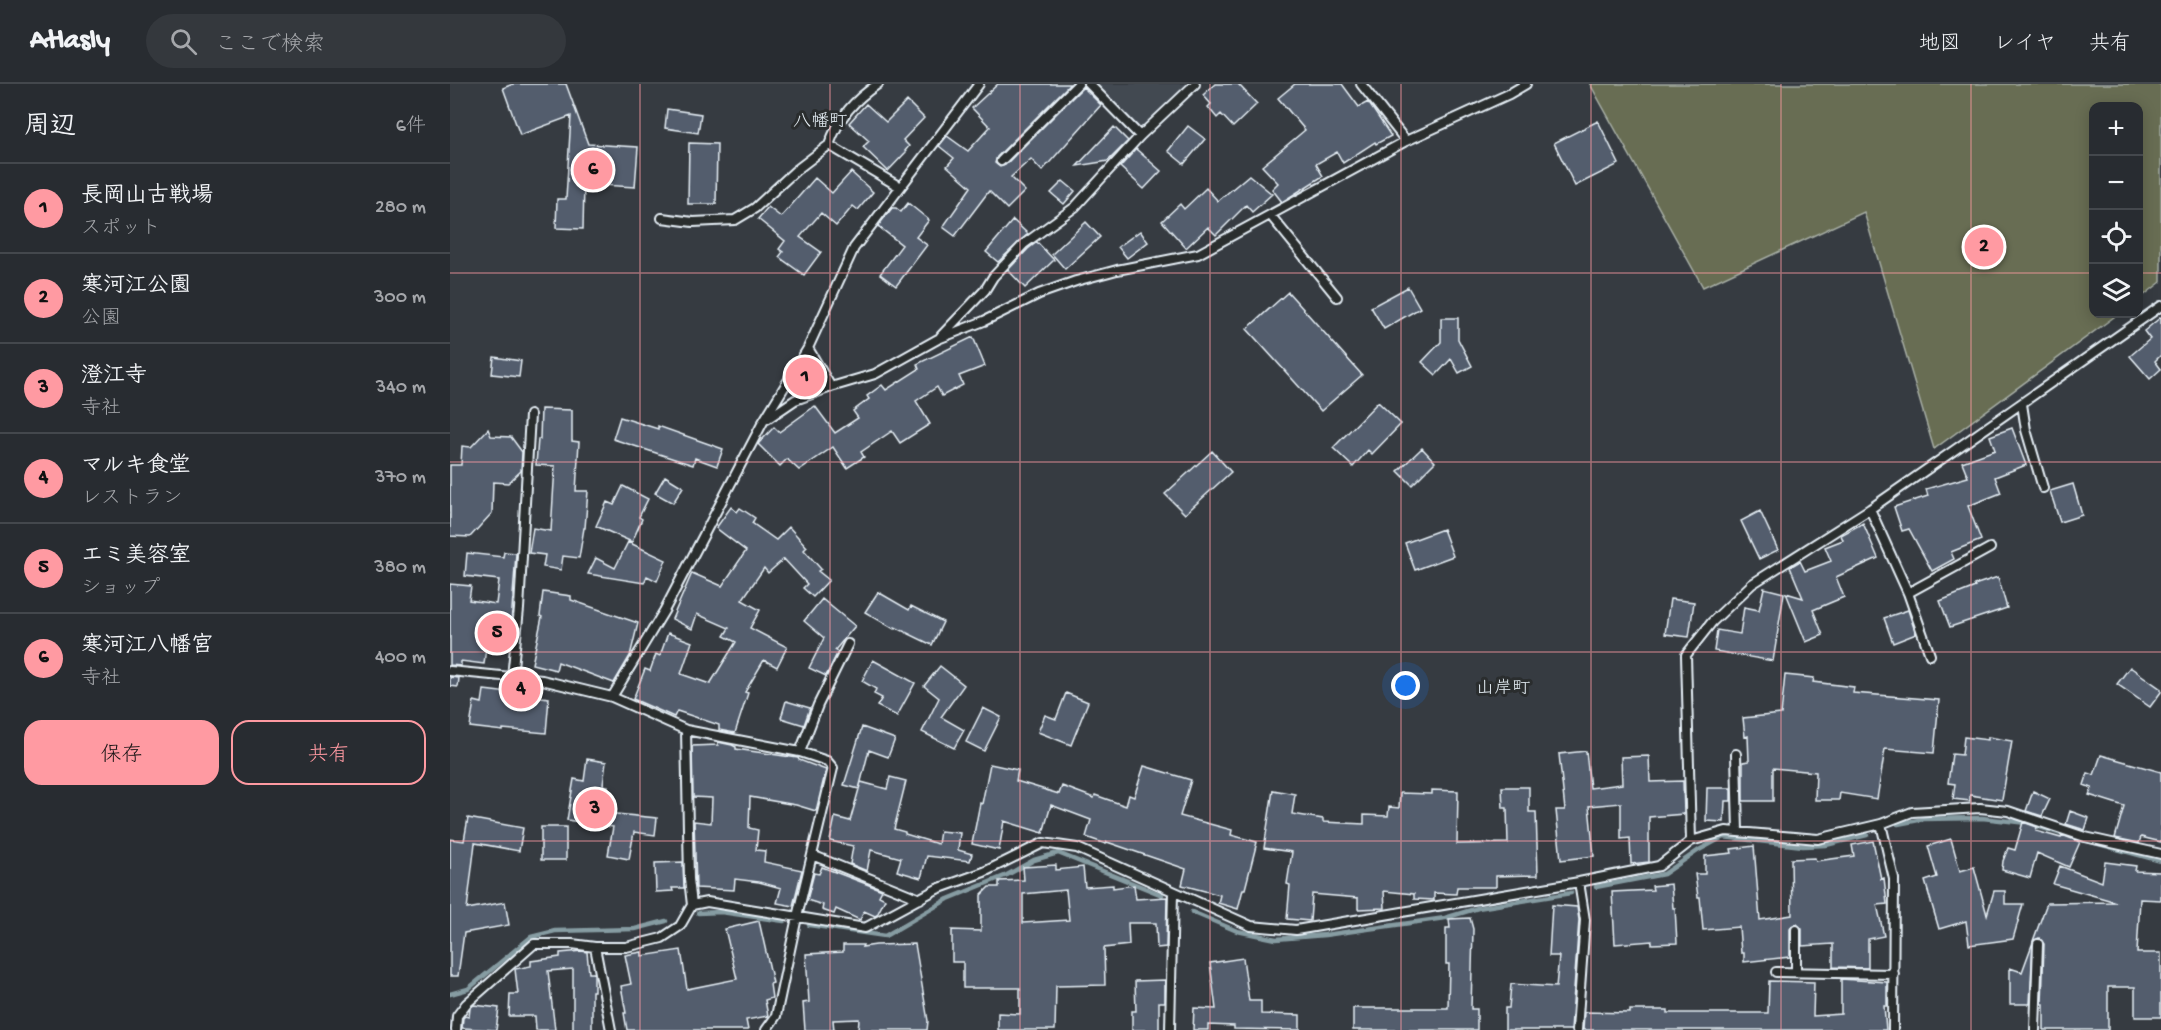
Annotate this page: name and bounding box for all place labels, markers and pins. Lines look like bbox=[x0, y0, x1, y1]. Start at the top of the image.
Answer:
pin: 6 bbox=[574, 148, 612, 193]
pin: 2 bbox=[1964, 224, 2003, 270]
pin: 1 bbox=[786, 354, 824, 400]
pin: 5 bbox=[478, 610, 516, 656]
pin: 4 bbox=[502, 666, 540, 712]
pin: 3 bbox=[576, 786, 614, 832]

